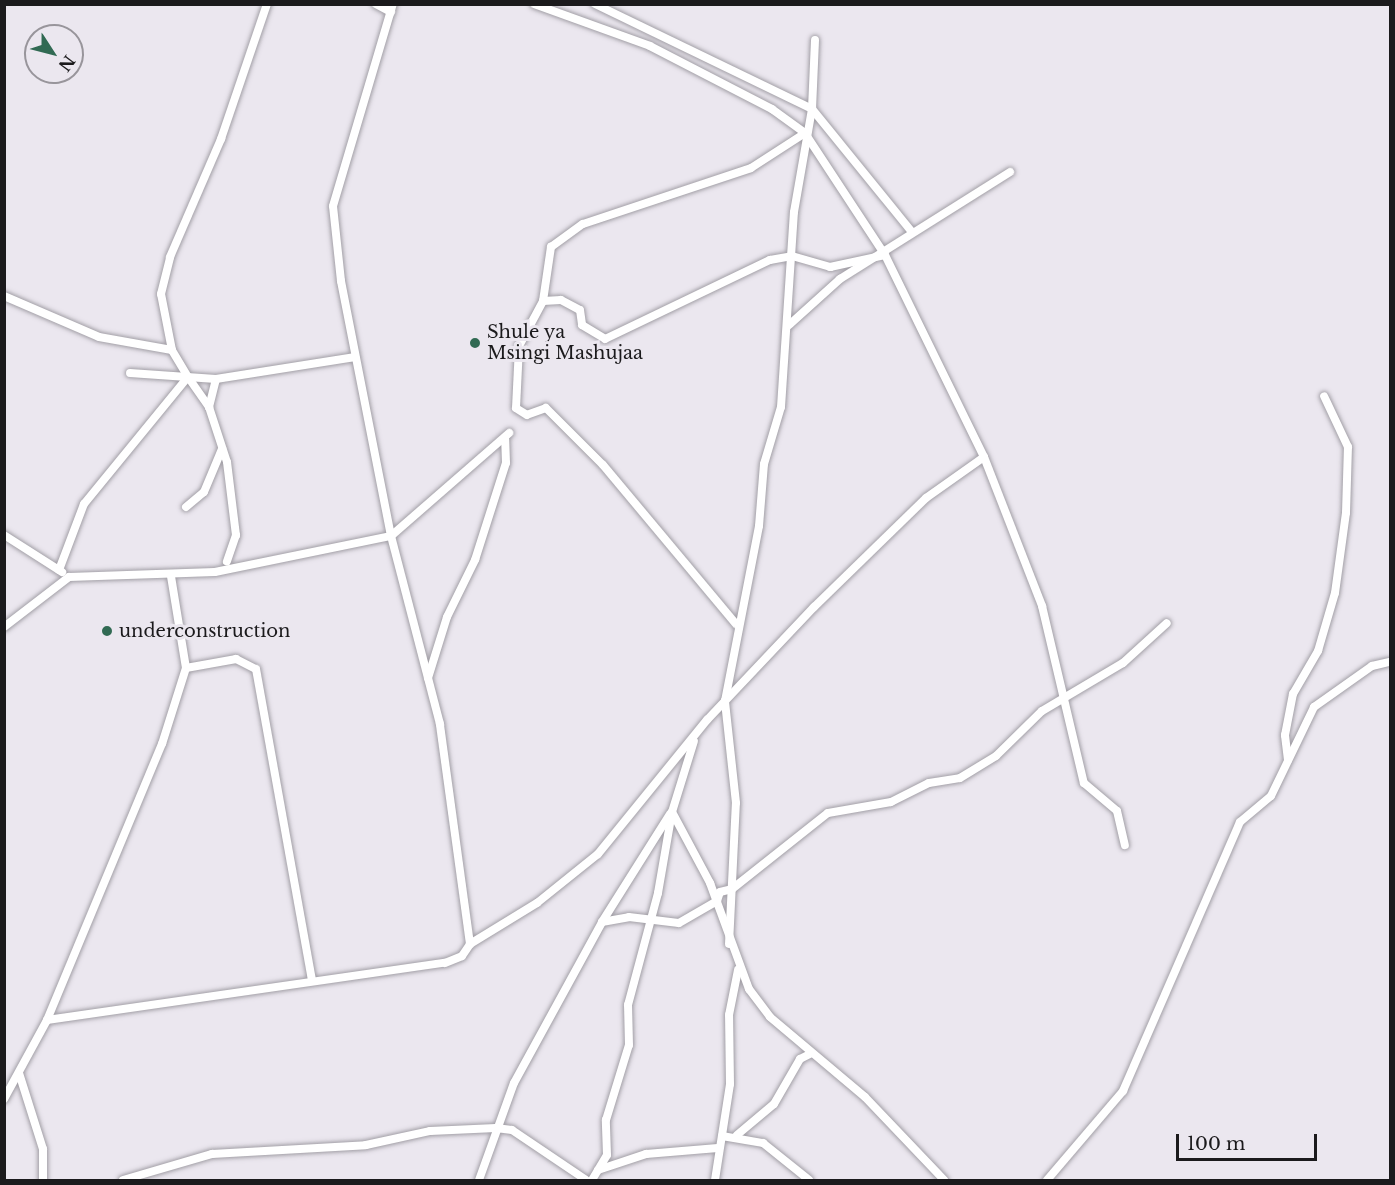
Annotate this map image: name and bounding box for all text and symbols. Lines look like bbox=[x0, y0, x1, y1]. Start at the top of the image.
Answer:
north arrow bbox=[24, 24, 84, 84]
text: N bbox=[54, 51, 79, 75]
place label: Shule ya Msingi Mashujaa bbox=[487, 322, 643, 364]
marker: Shule ya Msingi Mashujaa bbox=[468, 336, 482, 350]
place label: underconstruction bbox=[119, 620, 291, 642]
marker: underconstruction bbox=[100, 624, 114, 638]
scale bar bbox=[1179, 1122, 1320, 1160]
text: 100 m bbox=[1187, 1133, 1245, 1155]

